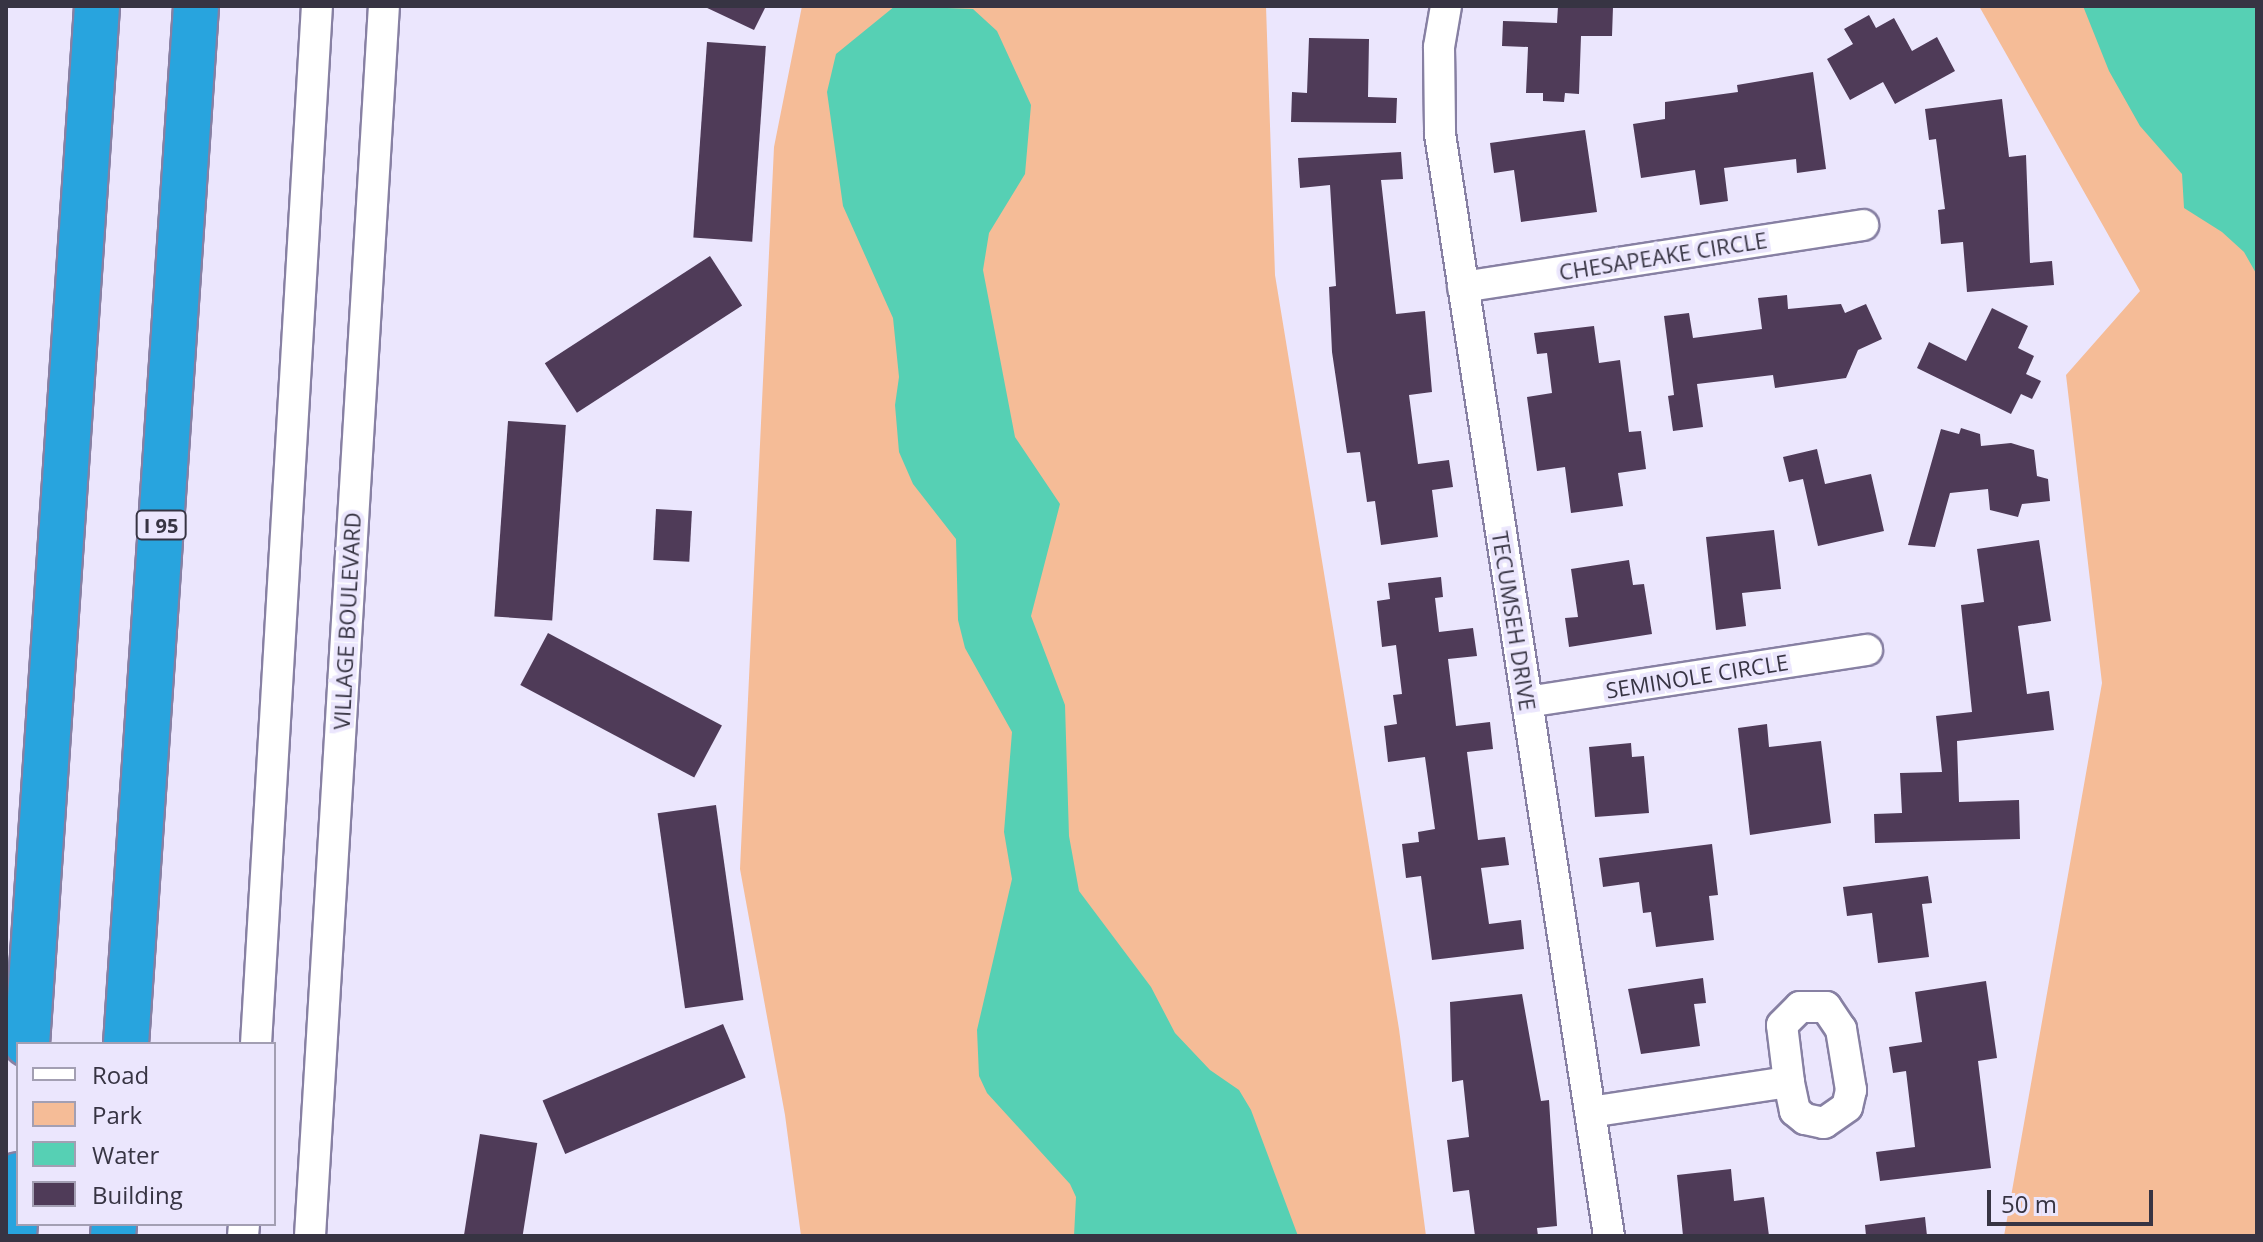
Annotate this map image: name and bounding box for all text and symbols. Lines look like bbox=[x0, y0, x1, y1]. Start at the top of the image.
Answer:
street label: CHESAPEAKE CIRCLE bbox=[1557, 227, 1769, 285]
road number: I 95 bbox=[135, 509, 187, 541]
street label: VILLAGE BOULEVARD bbox=[328, 512, 366, 730]
street label: TECUMSEH DRIVE bbox=[1487, 529, 1541, 713]
street label: SEMINOLE CIRCLE bbox=[1604, 649, 1790, 703]
legend bbox=[16, 1042, 276, 1226]
text: Road bbox=[92, 1058, 149, 1091]
text: Park bbox=[92, 1098, 142, 1131]
text: Water bbox=[92, 1138, 159, 1171]
scale bar bbox=[1991, 1174, 2157, 1224]
text: Building bbox=[92, 1178, 183, 1211]
text: 50 m bbox=[2001, 1187, 2057, 1220]

